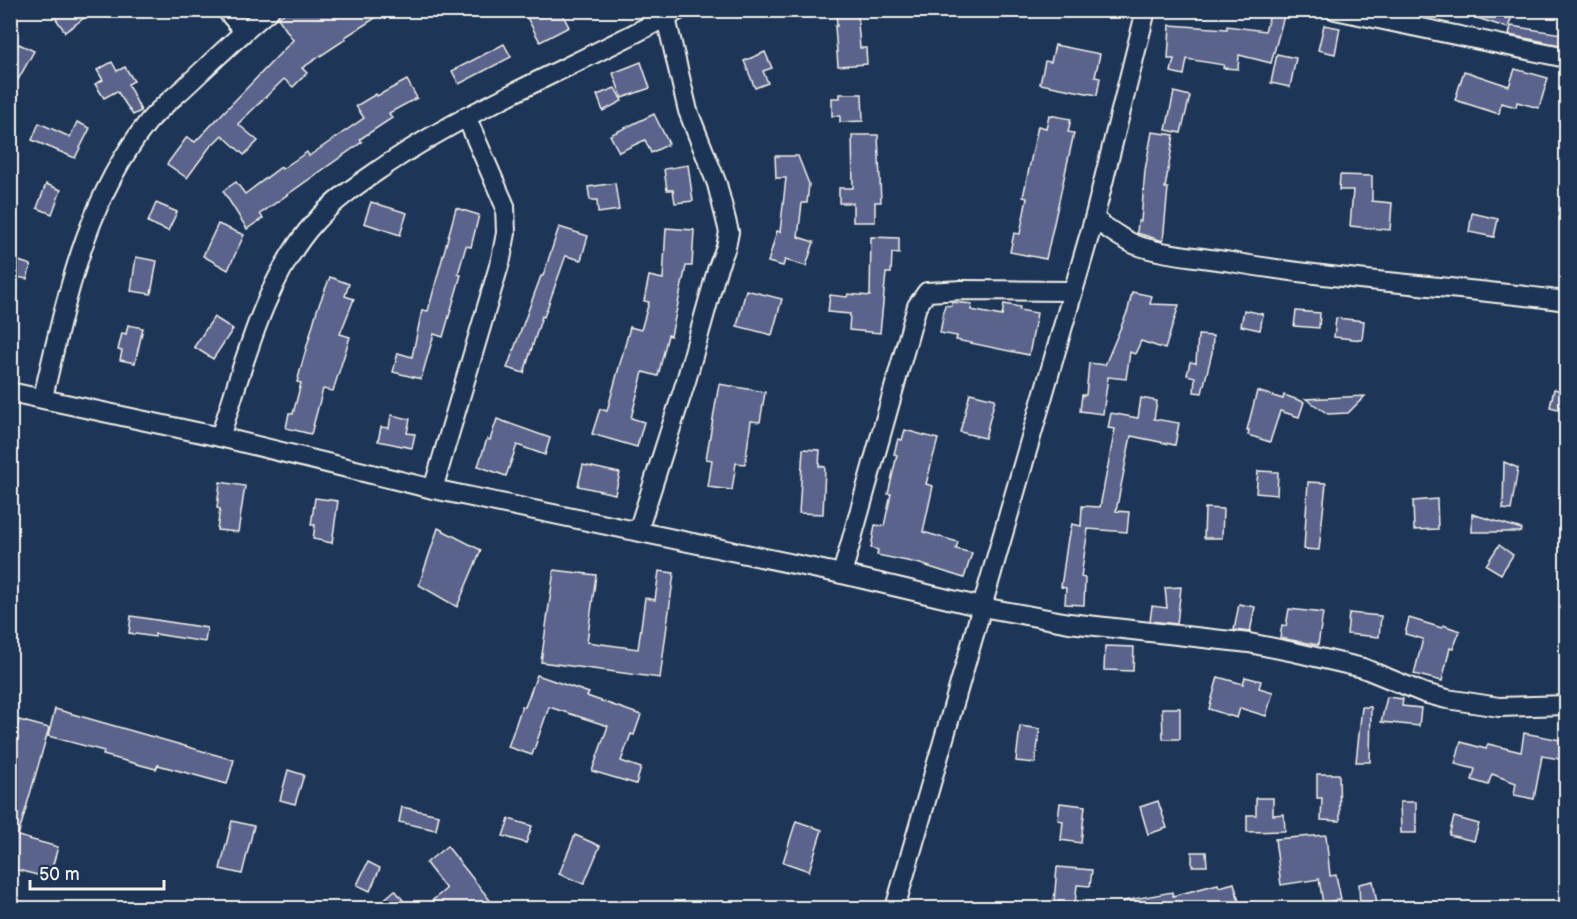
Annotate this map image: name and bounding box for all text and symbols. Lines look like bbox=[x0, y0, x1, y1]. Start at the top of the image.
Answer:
scale bar bbox=[30, 853, 164, 891]
text: 50 m bbox=[39, 864, 80, 885]

